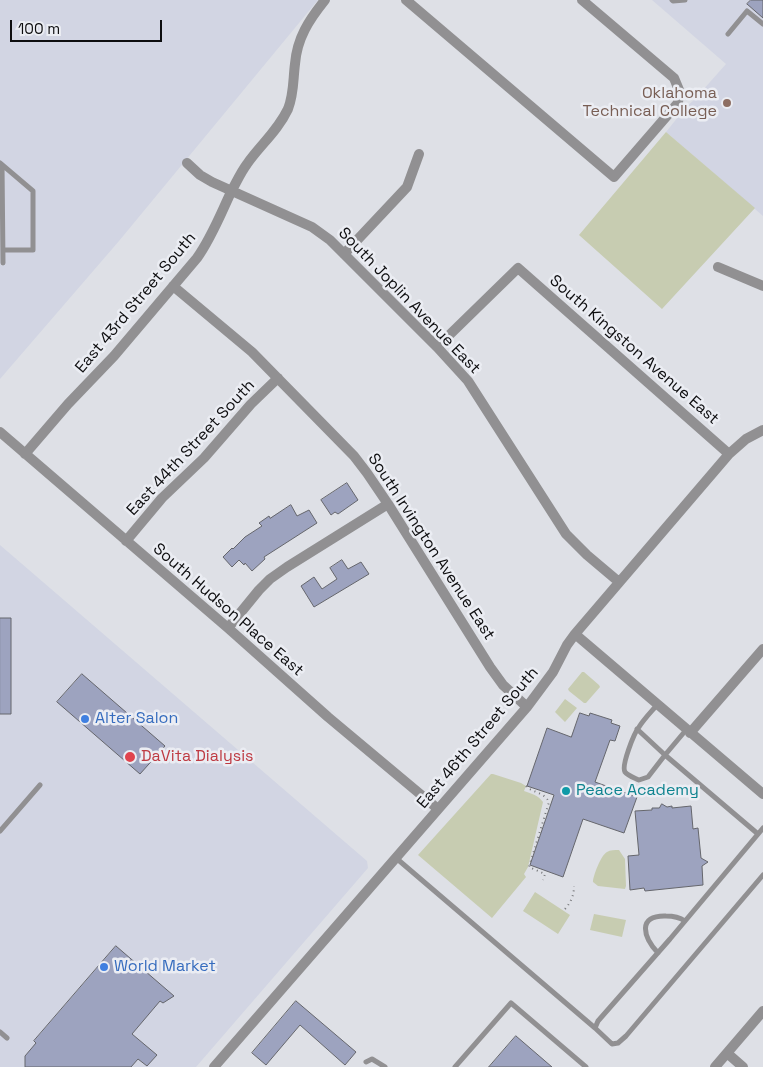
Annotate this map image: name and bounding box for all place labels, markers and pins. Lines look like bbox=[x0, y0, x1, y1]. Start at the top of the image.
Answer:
place label: Oklahoma Technical College bbox=[583, 84, 717, 122]
marker: Oklahoma Technical College bbox=[721, 97, 733, 109]
place label: Alter Salon bbox=[95, 709, 178, 729]
marker: Alter Salon bbox=[79, 713, 91, 725]
place label: DaVita Dialysis bbox=[141, 747, 253, 767]
marker: DaVita Dialysis bbox=[123, 750, 137, 764]
place label: Peace Academy bbox=[576, 781, 699, 801]
marker: Peace Academy bbox=[560, 785, 572, 797]
place label: World Market bbox=[114, 957, 216, 977]
marker: World Market bbox=[98, 961, 110, 973]

